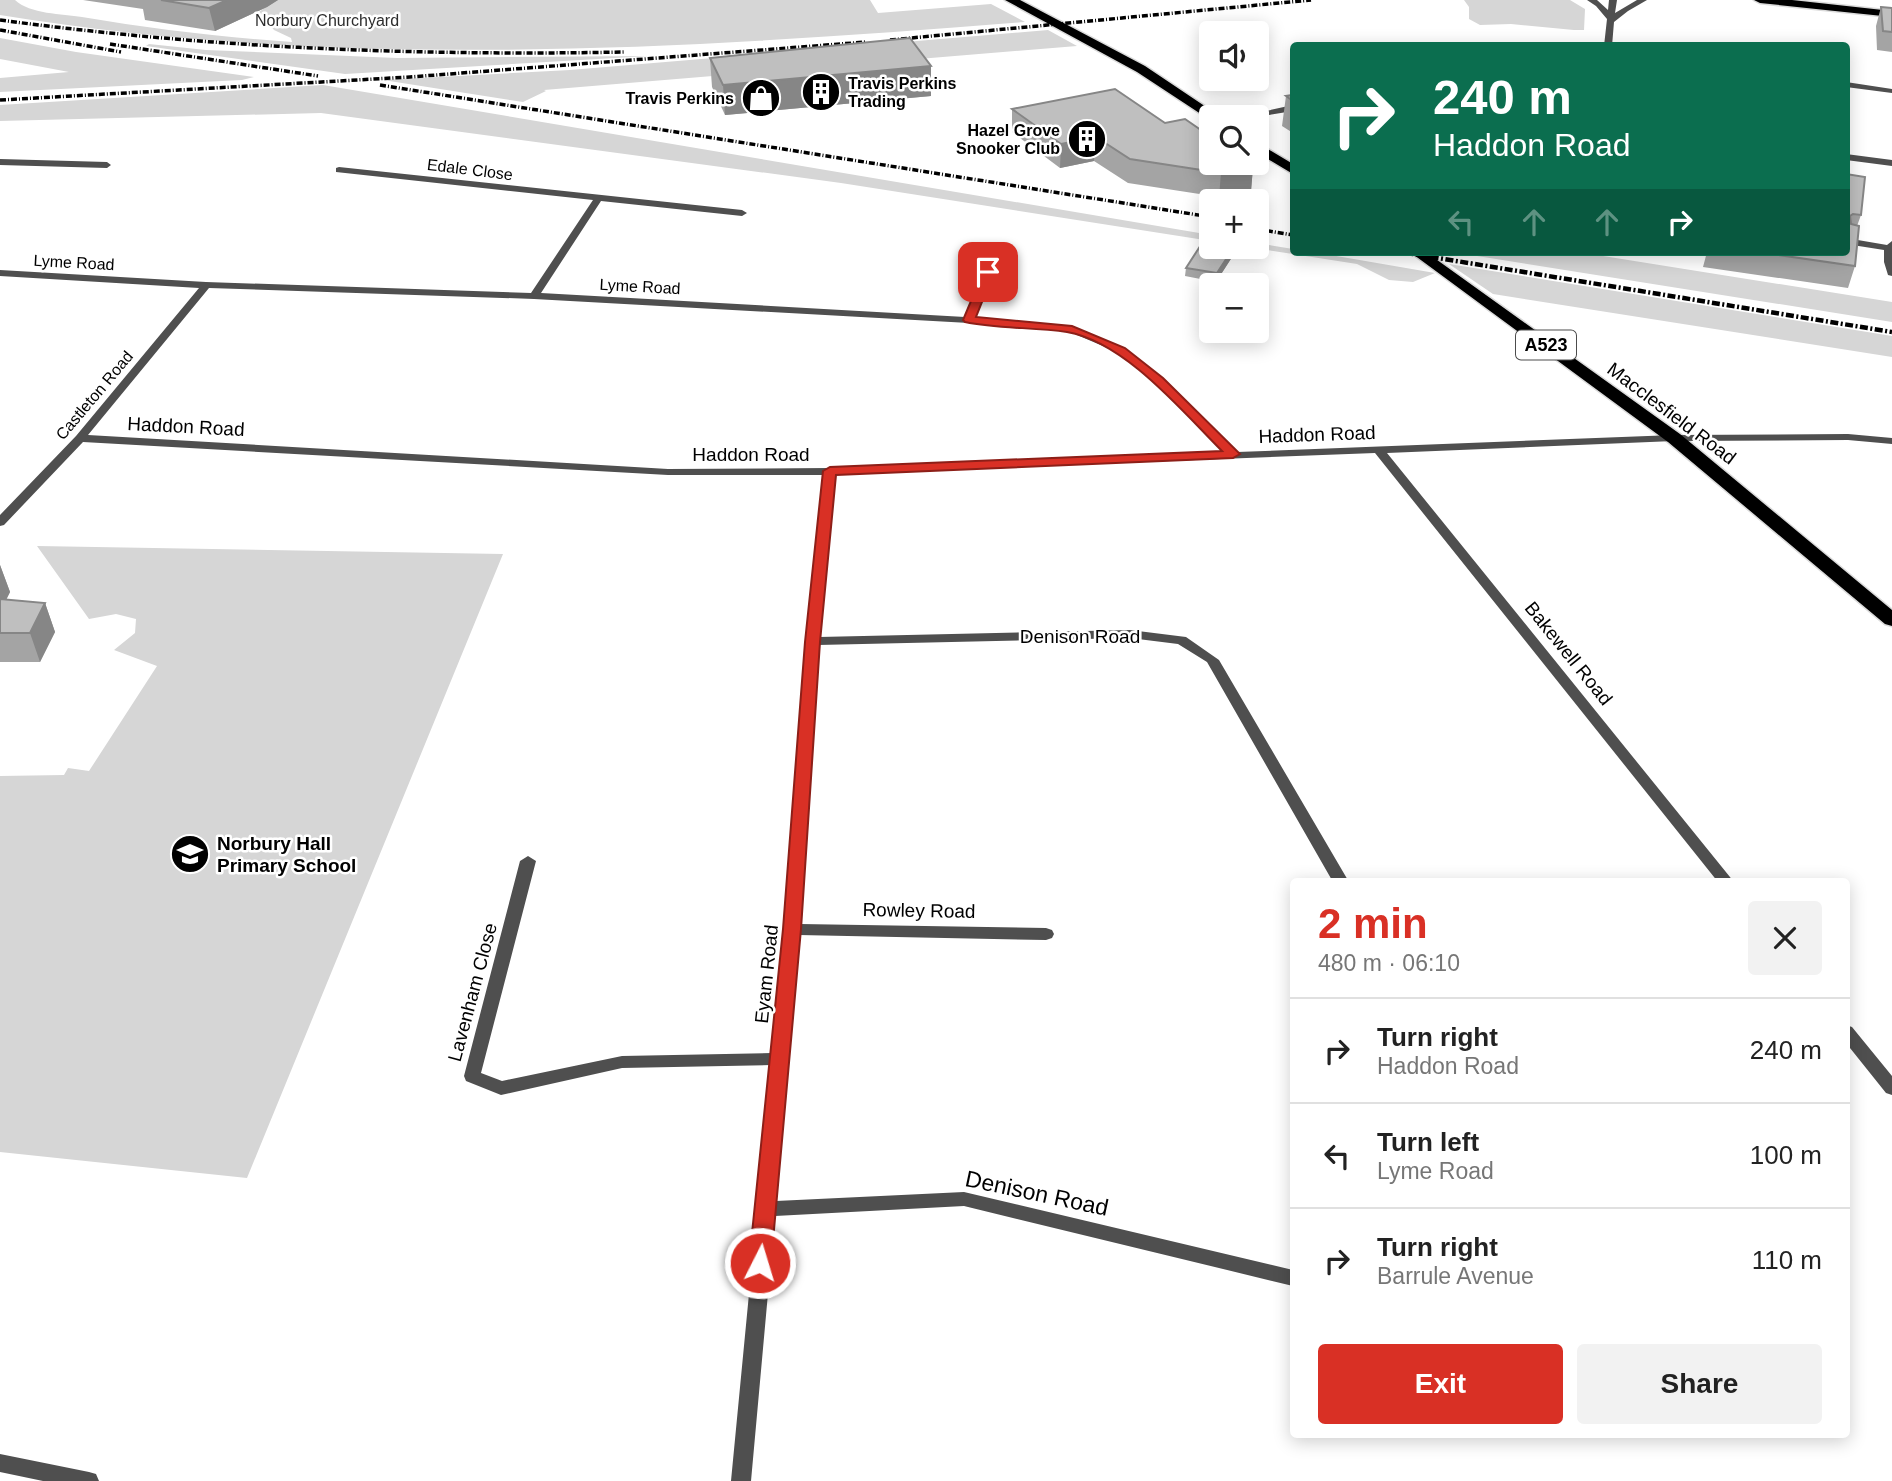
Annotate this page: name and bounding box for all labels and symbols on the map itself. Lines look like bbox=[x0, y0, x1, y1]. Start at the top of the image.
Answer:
park label: Norbury Churchyard bbox=[255, 12, 399, 29]
building icon: Travis Perkins Trading bbox=[800, 71, 842, 113]
place label: Travis Perkins Trading bbox=[848, 75, 957, 110]
shop icon: Travis Perkins bbox=[740, 77, 782, 119]
place label: Travis Perkins bbox=[625, 90, 734, 107]
building icon: Hazel Grove Snooker Club bbox=[1066, 118, 1108, 160]
place label: Hazel Grove Snooker Club bbox=[956, 122, 1060, 157]
street label: Edale Close bbox=[426, 156, 514, 183]
pin bbox=[958, 242, 1018, 302]
street label: Lyme Road bbox=[33, 252, 115, 273]
street label: Lyme Road bbox=[599, 276, 681, 297]
road number: A523 bbox=[1516, 330, 1576, 360]
street label: Castleton Road bbox=[52, 348, 136, 443]
street label: Macclesfield Road bbox=[1603, 358, 1740, 469]
street label: Haddon Road bbox=[127, 413, 245, 440]
street label: Haddon Road bbox=[1258, 422, 1376, 447]
street label: Haddon Road bbox=[692, 444, 810, 465]
street label: Bakewell Road bbox=[1521, 597, 1617, 709]
street label: Denison Road bbox=[1020, 626, 1140, 647]
school or university icon: Norbury Hall Primary School bbox=[169, 833, 211, 875]
place label: Norbury Hall Primary School bbox=[217, 833, 356, 876]
street label: Rowley Road bbox=[862, 899, 976, 922]
street label: Lavenham Close bbox=[444, 921, 501, 1064]
street label: Eyam Road bbox=[751, 924, 782, 1025]
street label: Denison Road bbox=[963, 1165, 1111, 1221]
position arrow bbox=[723, 1226, 797, 1300]

